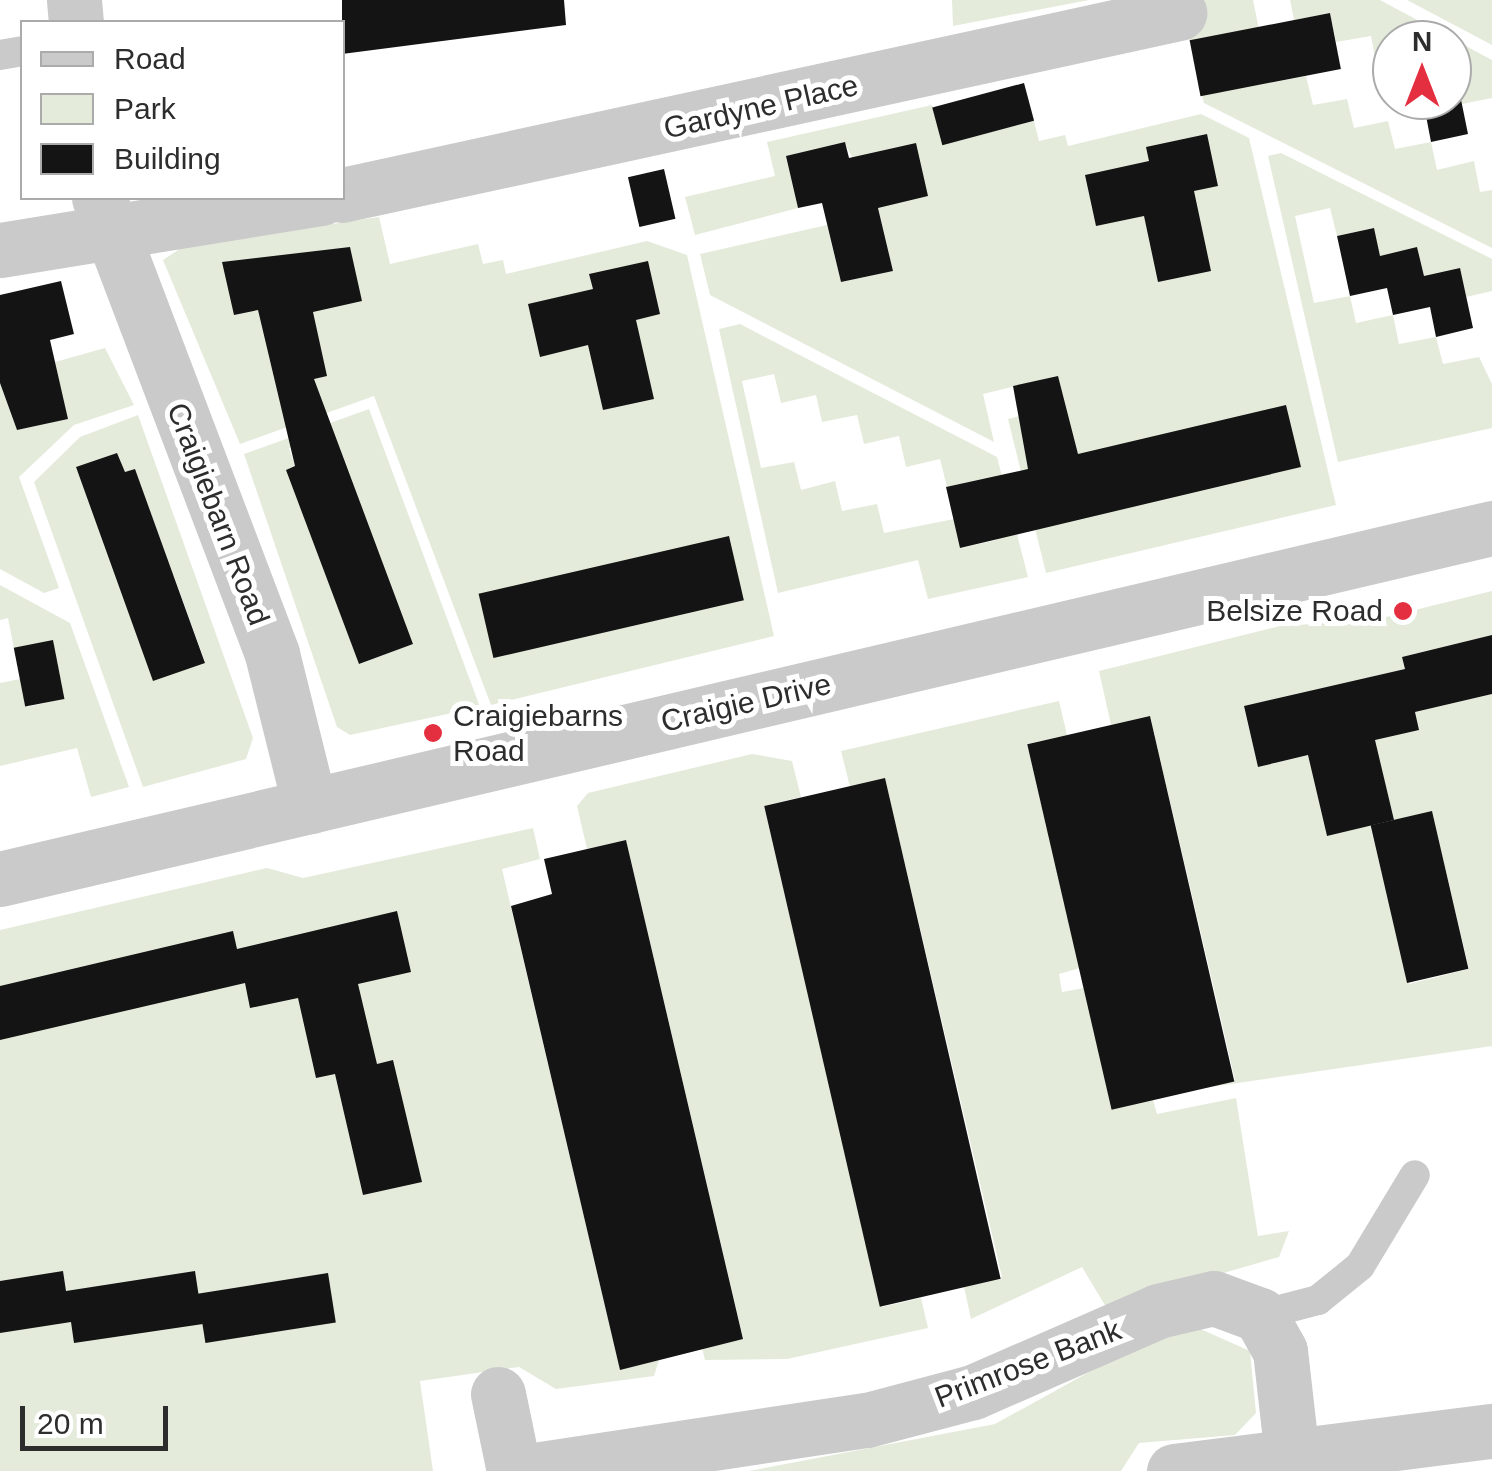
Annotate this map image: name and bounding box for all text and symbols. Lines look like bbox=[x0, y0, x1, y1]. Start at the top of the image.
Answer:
legend bbox=[20, 20, 345, 200]
north arrow bbox=[1372, 20, 1472, 120]
text: N bbox=[1412, 26, 1432, 57]
text: Road bbox=[114, 42, 186, 75]
street label: Gardyne Place bbox=[660, 67, 862, 147]
text: Park bbox=[114, 92, 176, 125]
text: Building bbox=[114, 142, 221, 175]
street label: Craigiebarn Road bbox=[159, 398, 277, 630]
place label: Belsize Road bbox=[1206, 593, 1383, 629]
marker: Belsize Road bbox=[1392, 600, 1414, 622]
street label: Craigie Drive bbox=[657, 666, 835, 740]
place label: Craigiebarns Road bbox=[453, 698, 623, 768]
marker: Craigiebarns Road bbox=[422, 722, 444, 744]
street label: Primrose Bank bbox=[930, 1312, 1126, 1416]
scale bar bbox=[25, 1386, 172, 1448]
text: 20 m bbox=[37, 1407, 104, 1440]

